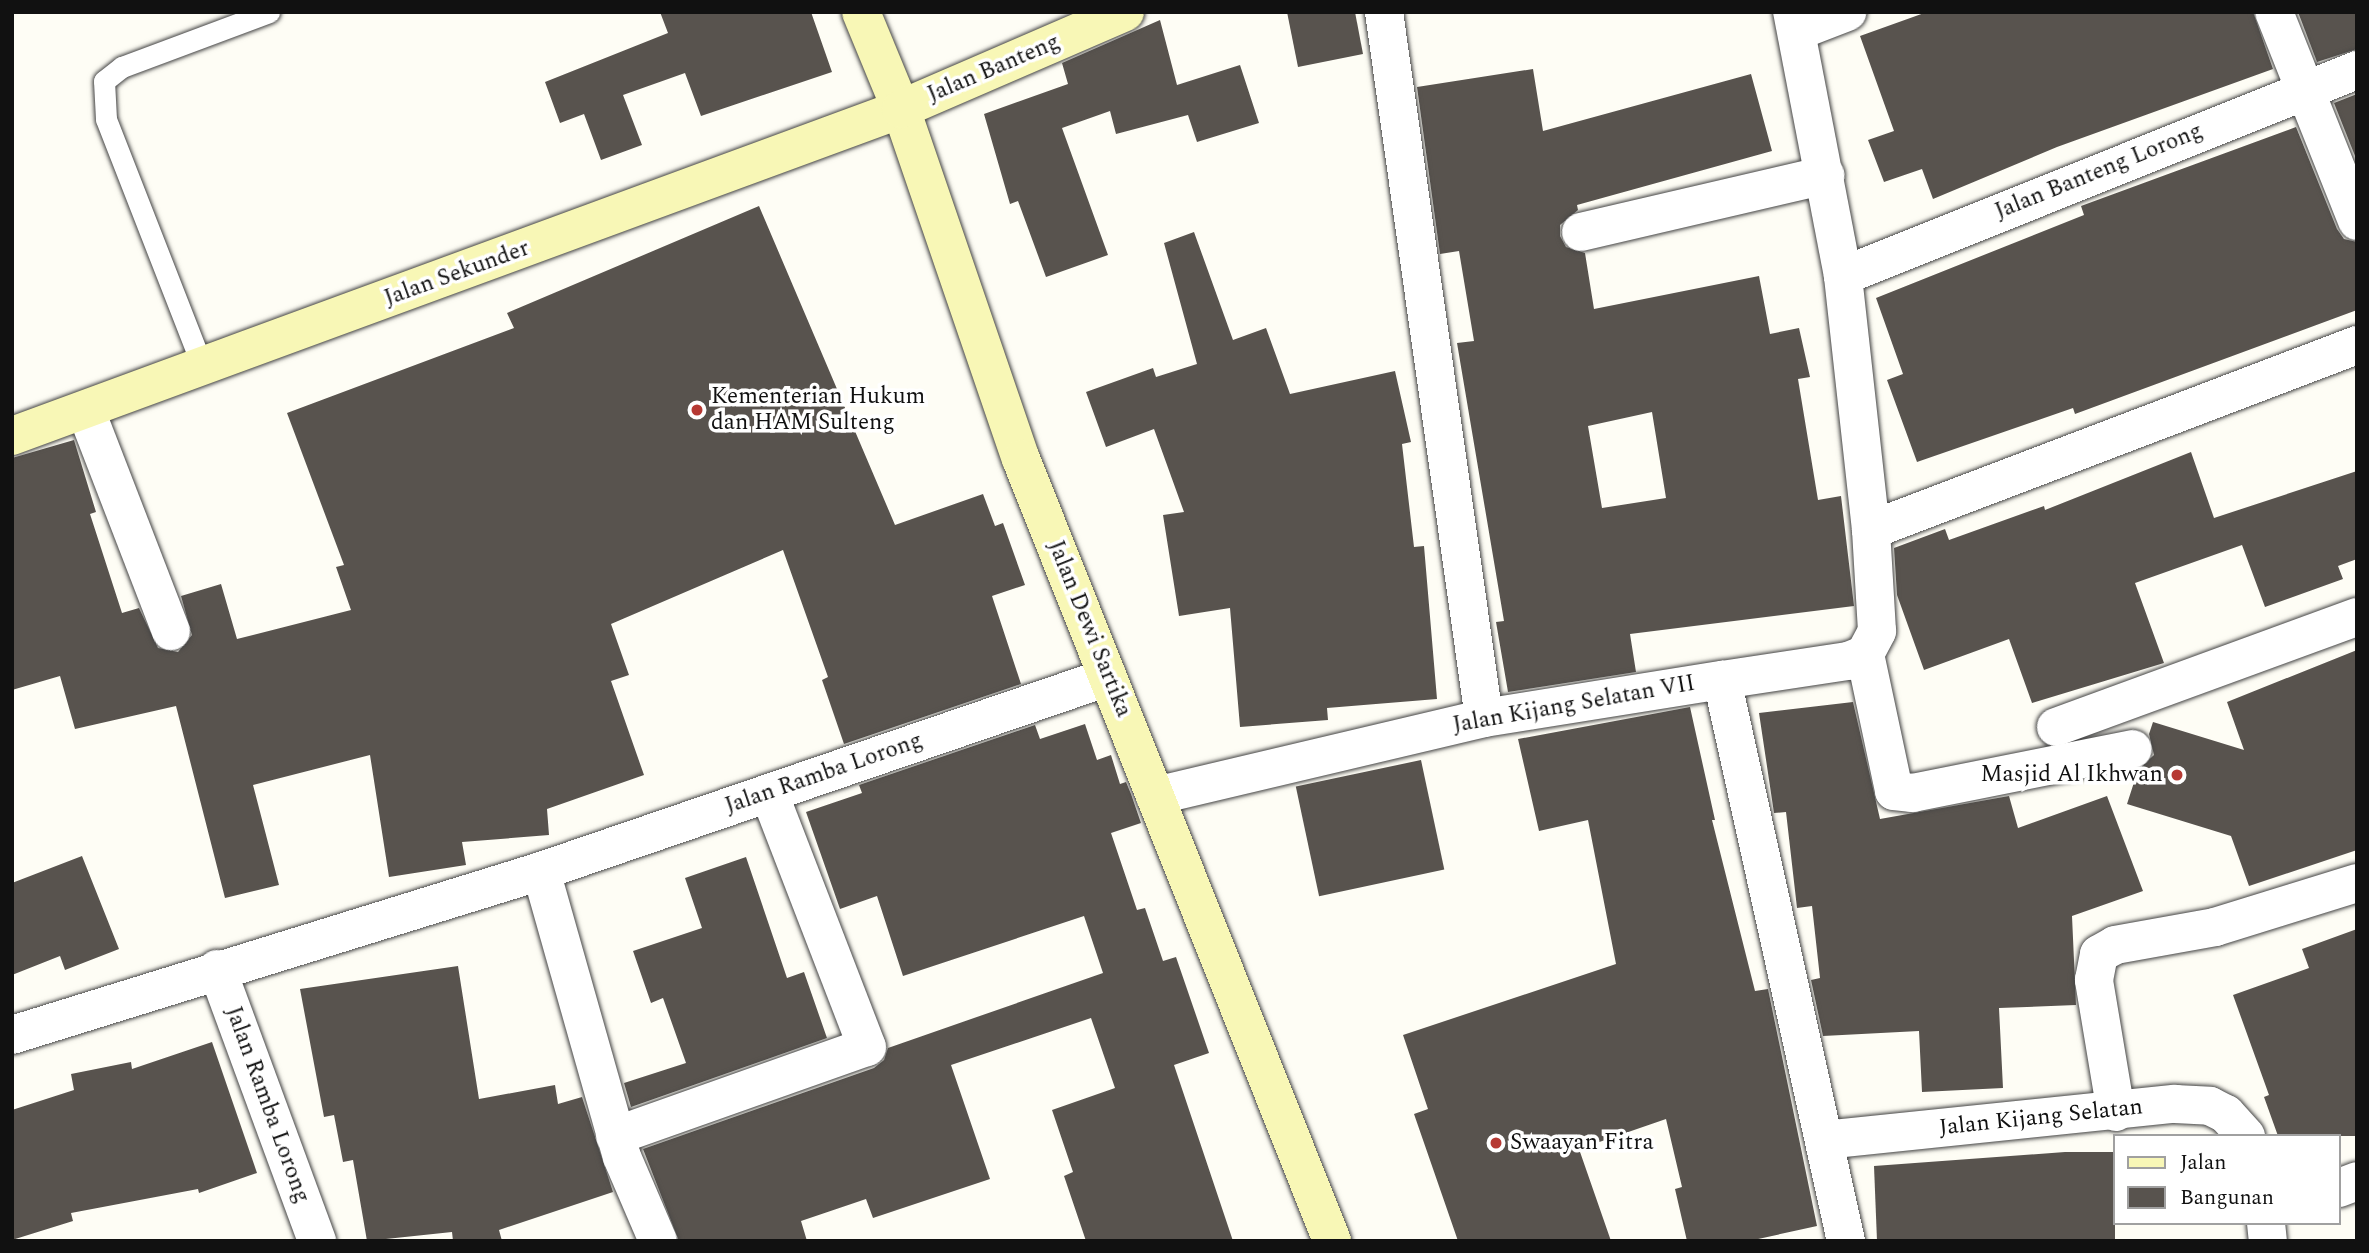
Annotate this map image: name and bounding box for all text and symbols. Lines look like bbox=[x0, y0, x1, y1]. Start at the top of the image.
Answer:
street label: Jalan Banteng bbox=[924, 29, 1064, 109]
street label: Jalan Banteng Lorong bbox=[1991, 118, 2207, 226]
street label: Jalan Sekunder bbox=[381, 235, 533, 313]
place label: Kementerian Hukum dan HAM Sulteng bbox=[711, 383, 925, 437]
marker: Kementerian Hukum dan HAM Sulteng bbox=[689, 402, 705, 418]
street label: Jalan Dewi Sartika bbox=[1041, 537, 1137, 721]
street label: Jalan Kijang Selatan VII bbox=[1451, 670, 1697, 740]
street label: Jalan Ramba Lorong bbox=[722, 727, 926, 821]
place label: Masjid Al Ikhwan bbox=[1981, 761, 2163, 789]
marker: Masjid Al Ikhwan bbox=[2169, 767, 2185, 783]
street label: Jalan Ramba Lorong bbox=[219, 1003, 315, 1207]
street label: Jalan Kijang Selatan bbox=[1938, 1094, 2144, 1142]
place label: Swaayan Fitra bbox=[1510, 1129, 1654, 1157]
legend bbox=[2114, 1134, 2341, 1225]
marker: Swaayan Fitra bbox=[1488, 1135, 1504, 1151]
text: Jalan bbox=[2180, 1147, 2226, 1179]
text: Bangunan bbox=[2180, 1182, 2274, 1214]

